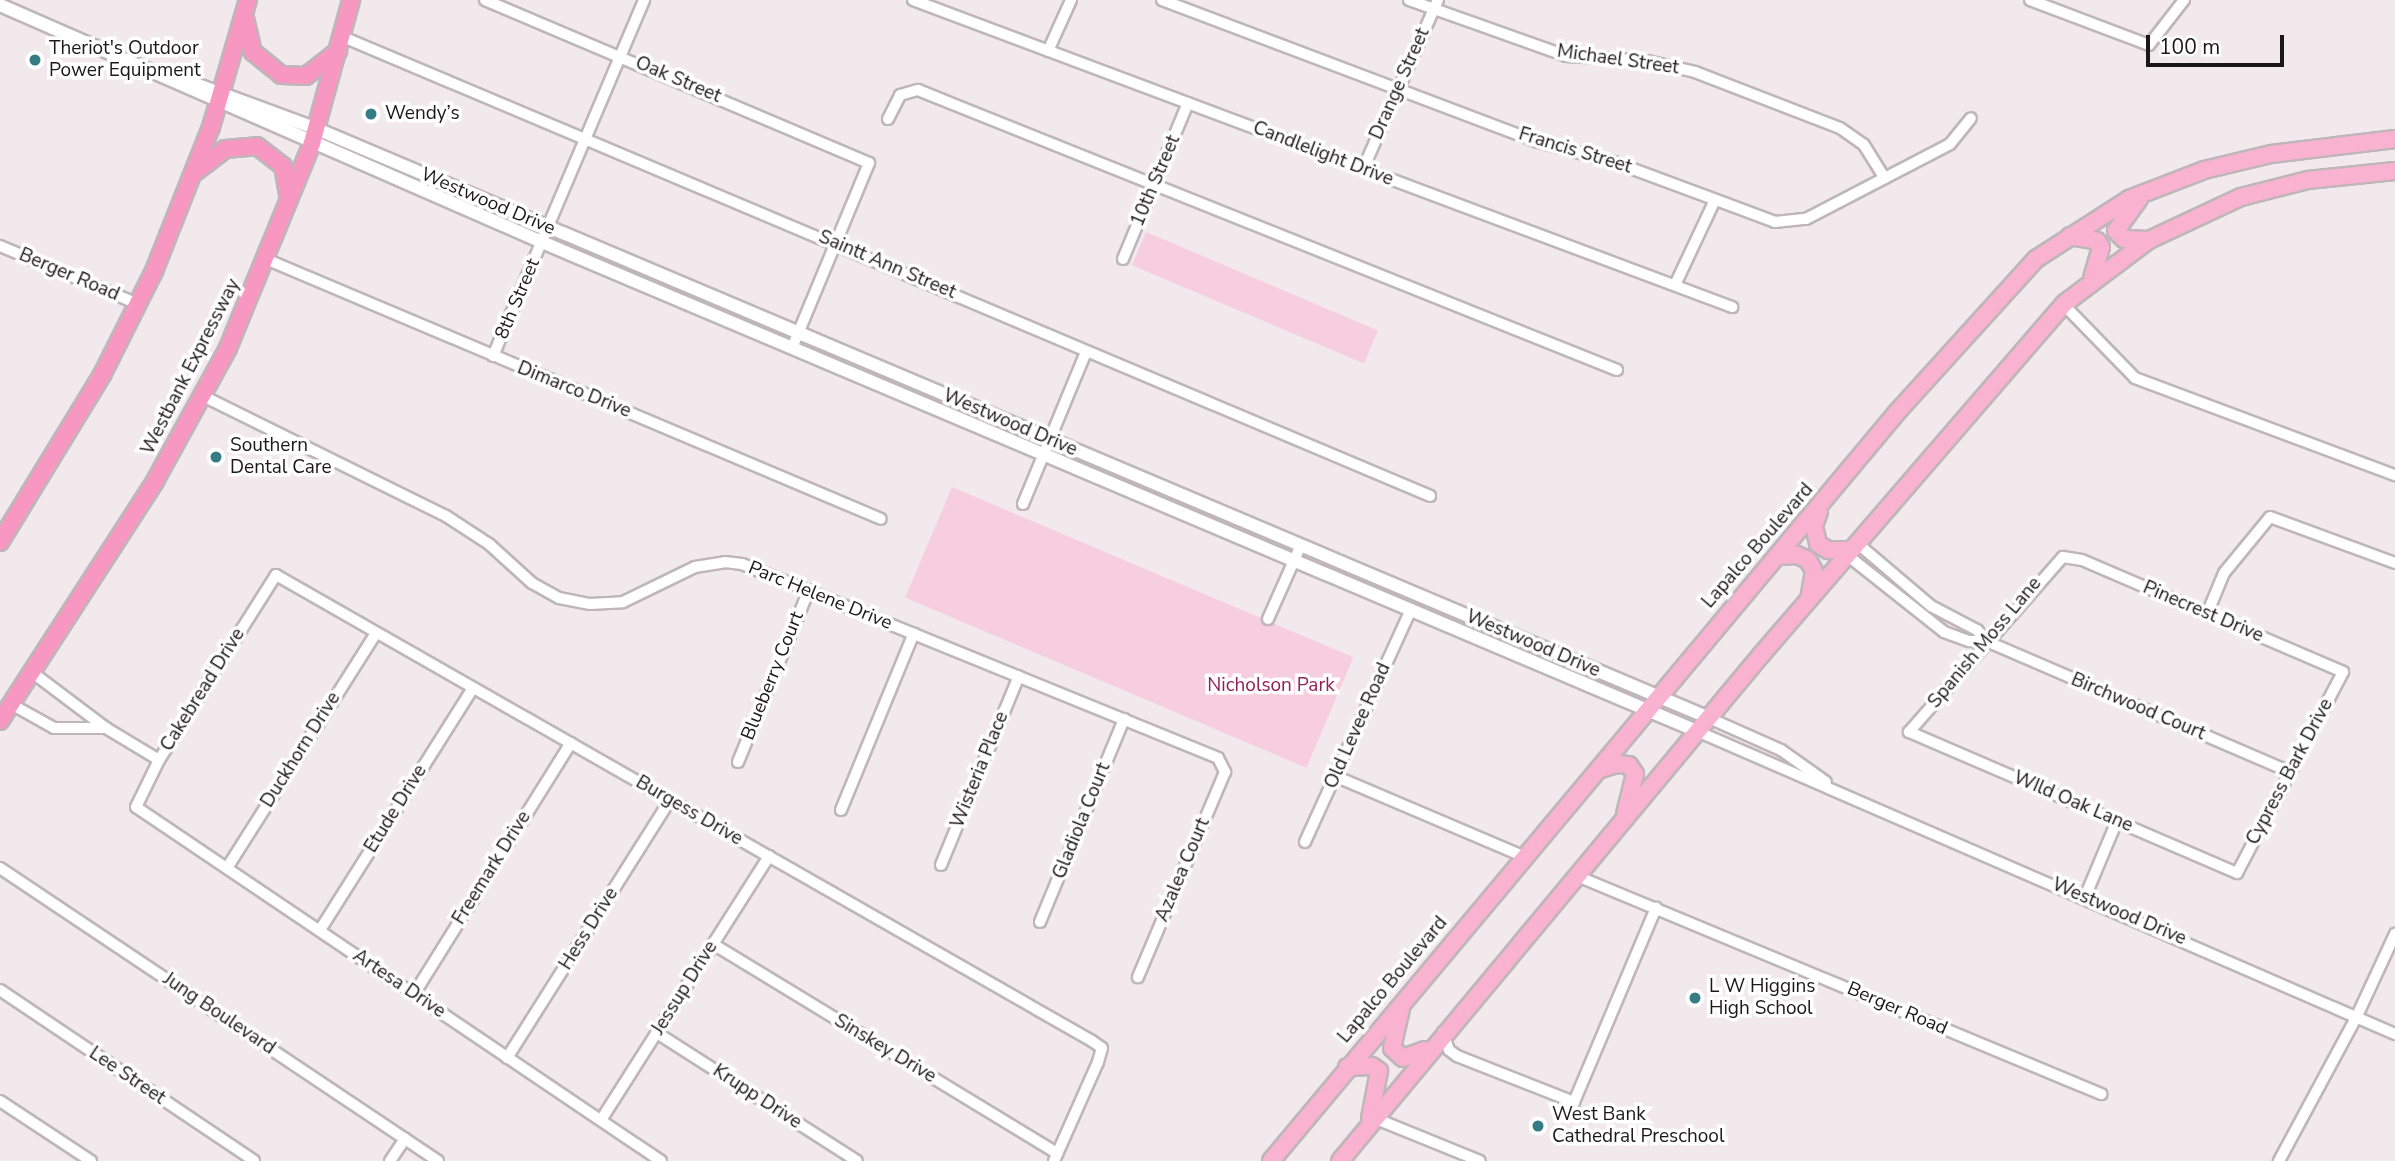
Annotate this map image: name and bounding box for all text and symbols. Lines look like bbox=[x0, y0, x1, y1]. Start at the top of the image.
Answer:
scale bar bbox=[2150, 21, 2288, 65]
street label: Drange Street bbox=[1365, 25, 1435, 143]
text: 100 m bbox=[2159, 33, 2220, 61]
place label: Theriot's Outdoor Power Equipment bbox=[49, 38, 201, 82]
street label: Michael Street bbox=[1556, 40, 1680, 80]
marker: Theriot's Outdoor Power Equipment bbox=[27, 52, 43, 68]
street label: Oak Street bbox=[632, 52, 724, 108]
place label: Wendy’s bbox=[385, 103, 460, 125]
marker: Wendy’s bbox=[363, 106, 379, 122]
street label: Candlelight Drive bbox=[1250, 117, 1396, 191]
street label: Francis Street bbox=[1516, 123, 1634, 179]
street label: 10th Street bbox=[1127, 132, 1185, 230]
street label: Westwood Drive bbox=[417, 163, 559, 241]
street label: Saintt Ann Street bbox=[815, 226, 959, 304]
street label: Berger Road bbox=[15, 244, 123, 306]
street label: 8th Street bbox=[491, 255, 545, 343]
street label: Westbank Expressway bbox=[137, 275, 245, 459]
street label: Dimarco Drive bbox=[514, 357, 634, 423]
street label: Westwood Drive bbox=[939, 384, 1081, 462]
place label: Southern Dental Care bbox=[230, 435, 332, 479]
marker: Southern Dental Care bbox=[208, 449, 224, 465]
street label: Lapalco Boulevard bbox=[1698, 479, 1818, 613]
street label: Parc Helene Drive bbox=[745, 557, 895, 635]
street label: Spanish Moss Lane bbox=[1924, 573, 2046, 713]
street label: Pinecrest Drive bbox=[2139, 576, 2267, 648]
street label: Westwood Drive bbox=[1462, 605, 1604, 683]
street label: Blueberry Court bbox=[737, 608, 809, 744]
street label: Cakebread Drive bbox=[156, 624, 250, 756]
street label: Old Levee Road bbox=[1320, 660, 1396, 792]
street label: Birchwood Court bbox=[2067, 668, 2209, 746]
park label: Nicholson Park bbox=[1207, 675, 1335, 697]
street label: Duckhorn Drive bbox=[256, 688, 346, 812]
street label: Cypress Bark Drive bbox=[2242, 695, 2338, 849]
street label: Wisteria Place bbox=[946, 708, 1014, 832]
street label: Gladiola Court bbox=[1048, 760, 1116, 882]
street label: Etude Drive bbox=[360, 761, 432, 857]
street label: WIld Oak Lane bbox=[2010, 767, 2136, 837]
street label: Burgess Drive bbox=[631, 771, 747, 851]
street label: Freemark Drive bbox=[448, 807, 536, 929]
street label: Azalea Court bbox=[1151, 815, 1215, 925]
street label: Westwood Drive bbox=[2048, 873, 2190, 951]
street label: Hess Drive bbox=[555, 884, 623, 974]
street label: Lapalco Boulevard bbox=[1333, 912, 1453, 1048]
street label: Jessup Drive bbox=[647, 937, 723, 1039]
street label: Artesa Drive bbox=[348, 945, 450, 1023]
street label: Jung Boulevard bbox=[158, 968, 280, 1060]
place label: L W Higgins High School bbox=[1709, 976, 1815, 1020]
street label: Berger Road bbox=[1843, 978, 1951, 1040]
marker: L W Higgins High School bbox=[1687, 990, 1703, 1006]
street label: Sinskey Drive bbox=[830, 1010, 940, 1088]
street label: Lee Street bbox=[84, 1042, 170, 1110]
street label: Krupp Drive bbox=[708, 1060, 806, 1134]
place label: West Bank Cathedral Preschool bbox=[1552, 1104, 1725, 1148]
marker: West Bank Cathedral Preschool bbox=[1530, 1118, 1546, 1134]

